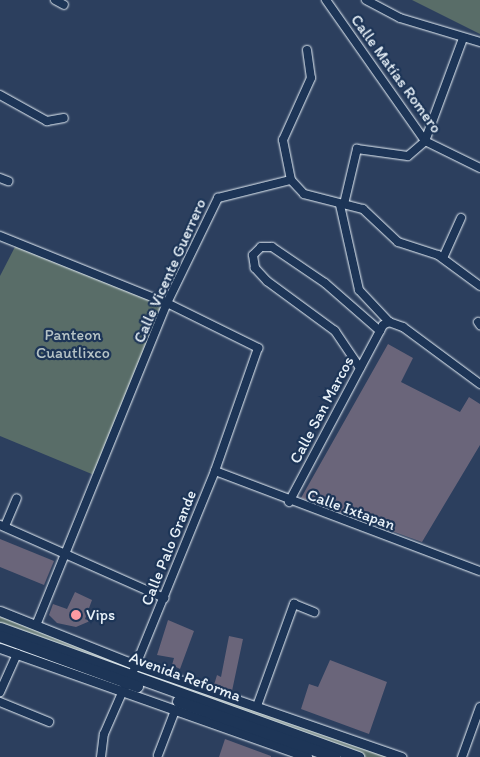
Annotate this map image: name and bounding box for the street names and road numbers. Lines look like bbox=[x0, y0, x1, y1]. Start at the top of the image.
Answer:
street label: Calle Matías Romero bbox=[347, 11, 445, 137]
street label: Calle Vicente Guerrero bbox=[130, 196, 210, 346]
street label: Calle San Marcos bbox=[286, 353, 358, 467]
street label: Calle Ixtapan bbox=[304, 485, 398, 535]
street label: Calle Palo Grande bbox=[137, 488, 201, 608]
street label: Avenida Reforma bbox=[127, 648, 243, 706]

